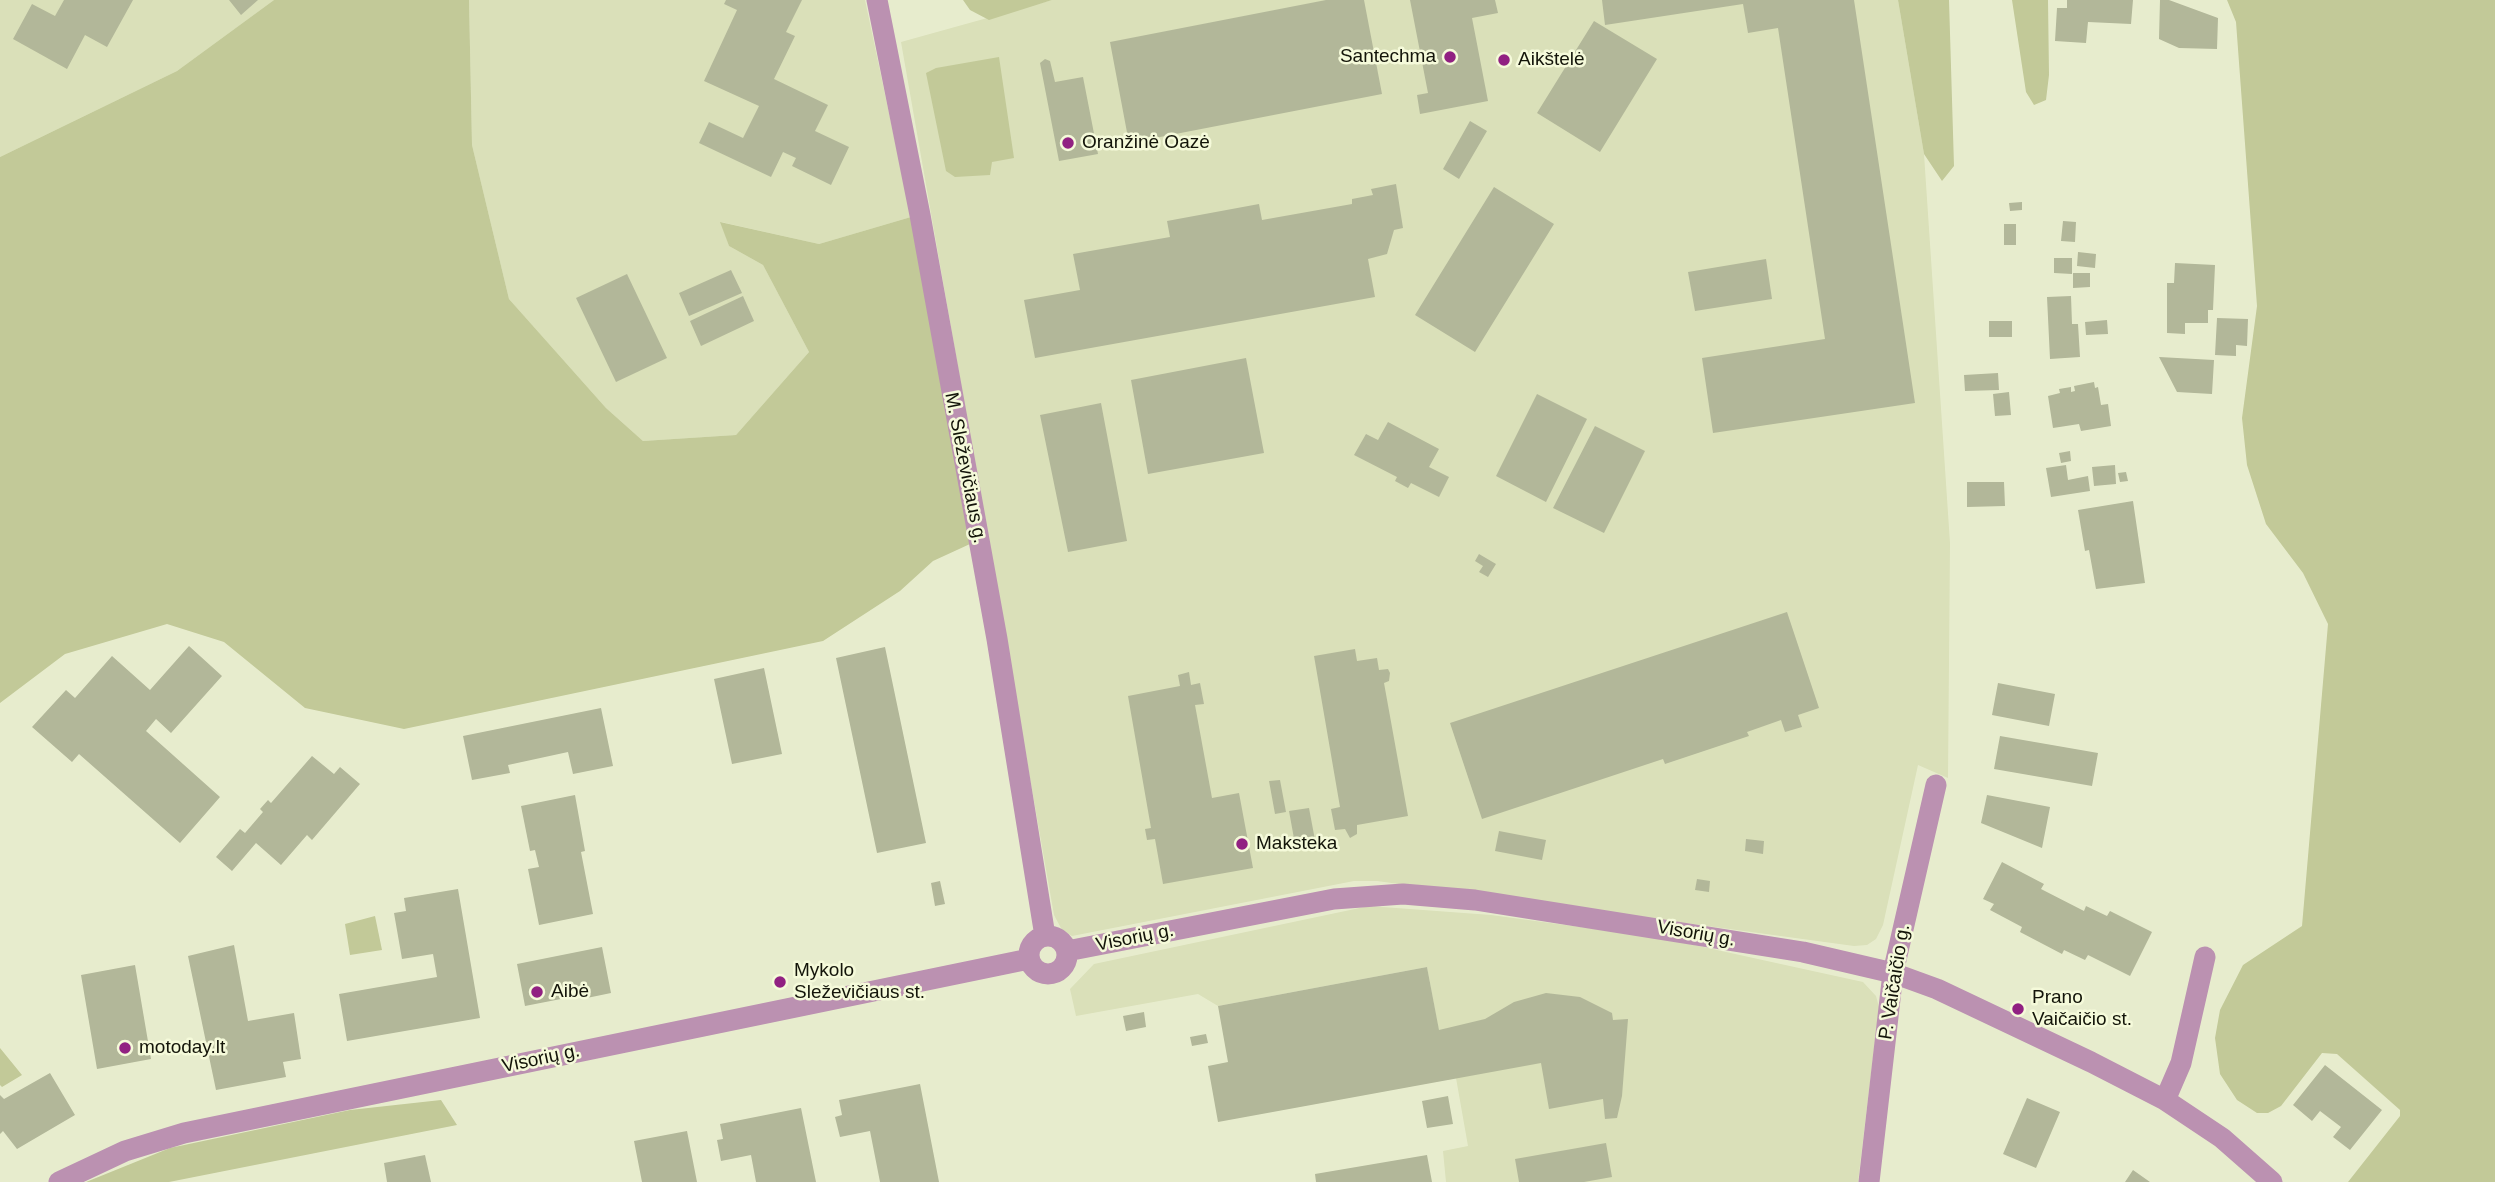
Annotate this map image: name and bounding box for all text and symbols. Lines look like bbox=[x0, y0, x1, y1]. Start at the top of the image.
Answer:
place label: Santechma bbox=[1340, 46, 1436, 68]
marker: Santechma bbox=[1442, 49, 1458, 65]
place label: Aikštelė bbox=[1518, 49, 1585, 71]
marker: Aikštelė bbox=[1496, 52, 1512, 68]
place label: Oranžinė Oazė bbox=[1082, 132, 1210, 154]
marker: Oranžinė Oazė bbox=[1060, 135, 1076, 151]
street label: M. Sleževičiaus g. bbox=[939, 391, 991, 545]
place label: Maksteka bbox=[1256, 833, 1337, 855]
marker: Maksteka bbox=[1234, 836, 1250, 852]
street label: Visorių g. bbox=[1655, 916, 1737, 952]
street label: Visorių g. bbox=[1094, 919, 1176, 957]
street label: P. Vaičaičio g. bbox=[1875, 923, 1915, 1041]
place label: Mykolo Sleževičiaus st. bbox=[794, 960, 925, 1004]
marker: Mykolo Sleževičiaus st. bbox=[772, 974, 788, 990]
place label: Aibė bbox=[551, 981, 589, 1003]
marker: Aibė bbox=[529, 984, 545, 1000]
place label: Prano Vaičaičio st. bbox=[2032, 987, 2132, 1031]
marker: Prano Vaičaičio st. bbox=[2010, 1001, 2026, 1017]
place label: motoday.lt bbox=[139, 1037, 225, 1059]
marker: motoday.lt bbox=[117, 1040, 133, 1056]
street label: Visorių g. bbox=[500, 1040, 582, 1078]

